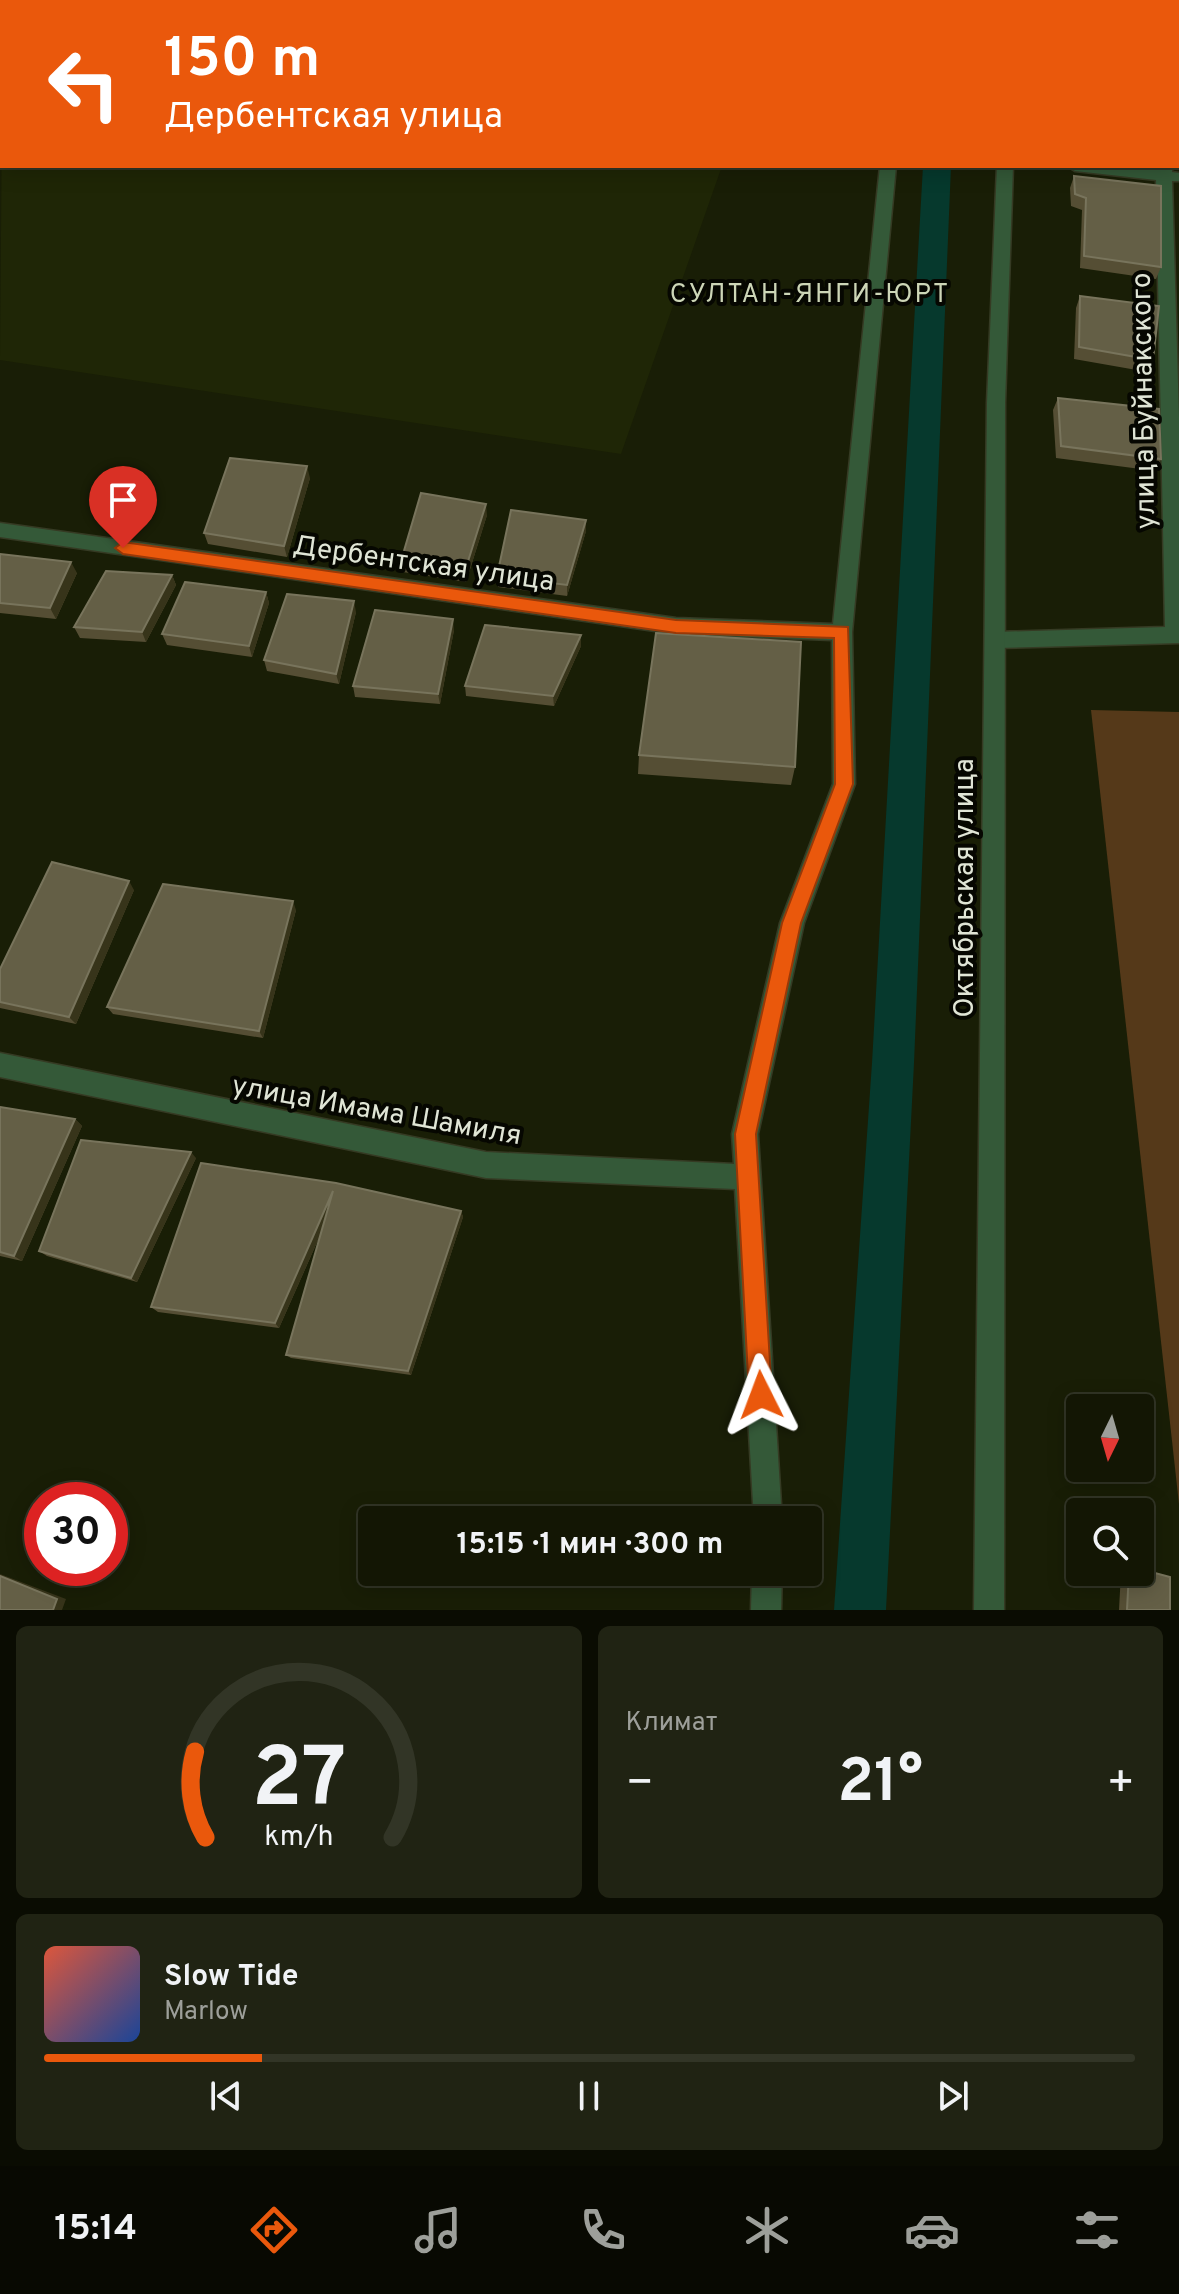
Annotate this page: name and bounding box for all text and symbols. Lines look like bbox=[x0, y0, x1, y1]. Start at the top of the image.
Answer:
text: 150 m bbox=[164, 26, 320, 96]
icon: left bbox=[32, 32, 136, 136]
text: Дербентская улица bbox=[164, 95, 503, 141]
street label: улица Буйнакского bbox=[1125, 272, 1165, 530]
district label: СУЛТАН-ЯНГИ-ЮРТ bbox=[670, 279, 950, 312]
pin bbox=[89, 466, 157, 548]
icon: arrive bbox=[101, 478, 145, 522]
street label: Дербентская улица bbox=[291, 529, 557, 601]
street label: Октябрьская улица bbox=[948, 758, 984, 1018]
street label: улица Имама Шамиля bbox=[229, 1069, 524, 1155]
position arrow bbox=[719, 1353, 803, 1437]
north arrow bbox=[1066, 1394, 1154, 1482]
map controls bbox=[1066, 1394, 1154, 1586]
speed limit sign: 30 bbox=[24, 1482, 128, 1586]
button: search bbox=[1066, 1498, 1154, 1586]
text: 15:15 · 1 мин · 300 m bbox=[457, 1527, 723, 1564]
text: Климат bbox=[626, 1707, 717, 1740]
text: 27 bbox=[251, 1731, 346, 1836]
text: 21° bbox=[837, 1747, 923, 1823]
text: − bbox=[626, 1757, 654, 1813]
text: + bbox=[1107, 1757, 1135, 1813]
text: km/h bbox=[264, 1820, 333, 1856]
text: Slow Tide bbox=[164, 1959, 298, 1996]
text: Marlow bbox=[164, 1996, 248, 2029]
icon: previous bbox=[204, 2074, 248, 2118]
icon: pause bbox=[567, 2074, 611, 2118]
icon: next bbox=[931, 2074, 975, 2118]
icon: directions bbox=[246, 2202, 302, 2258]
icon: music bbox=[410, 2202, 466, 2258]
icon: phone bbox=[575, 2202, 631, 2258]
icon: climate bbox=[739, 2202, 795, 2258]
icon: car bbox=[904, 2202, 960, 2258]
icon: filters bbox=[1069, 2202, 1125, 2258]
text: 15:14 bbox=[54, 2207, 137, 2253]

